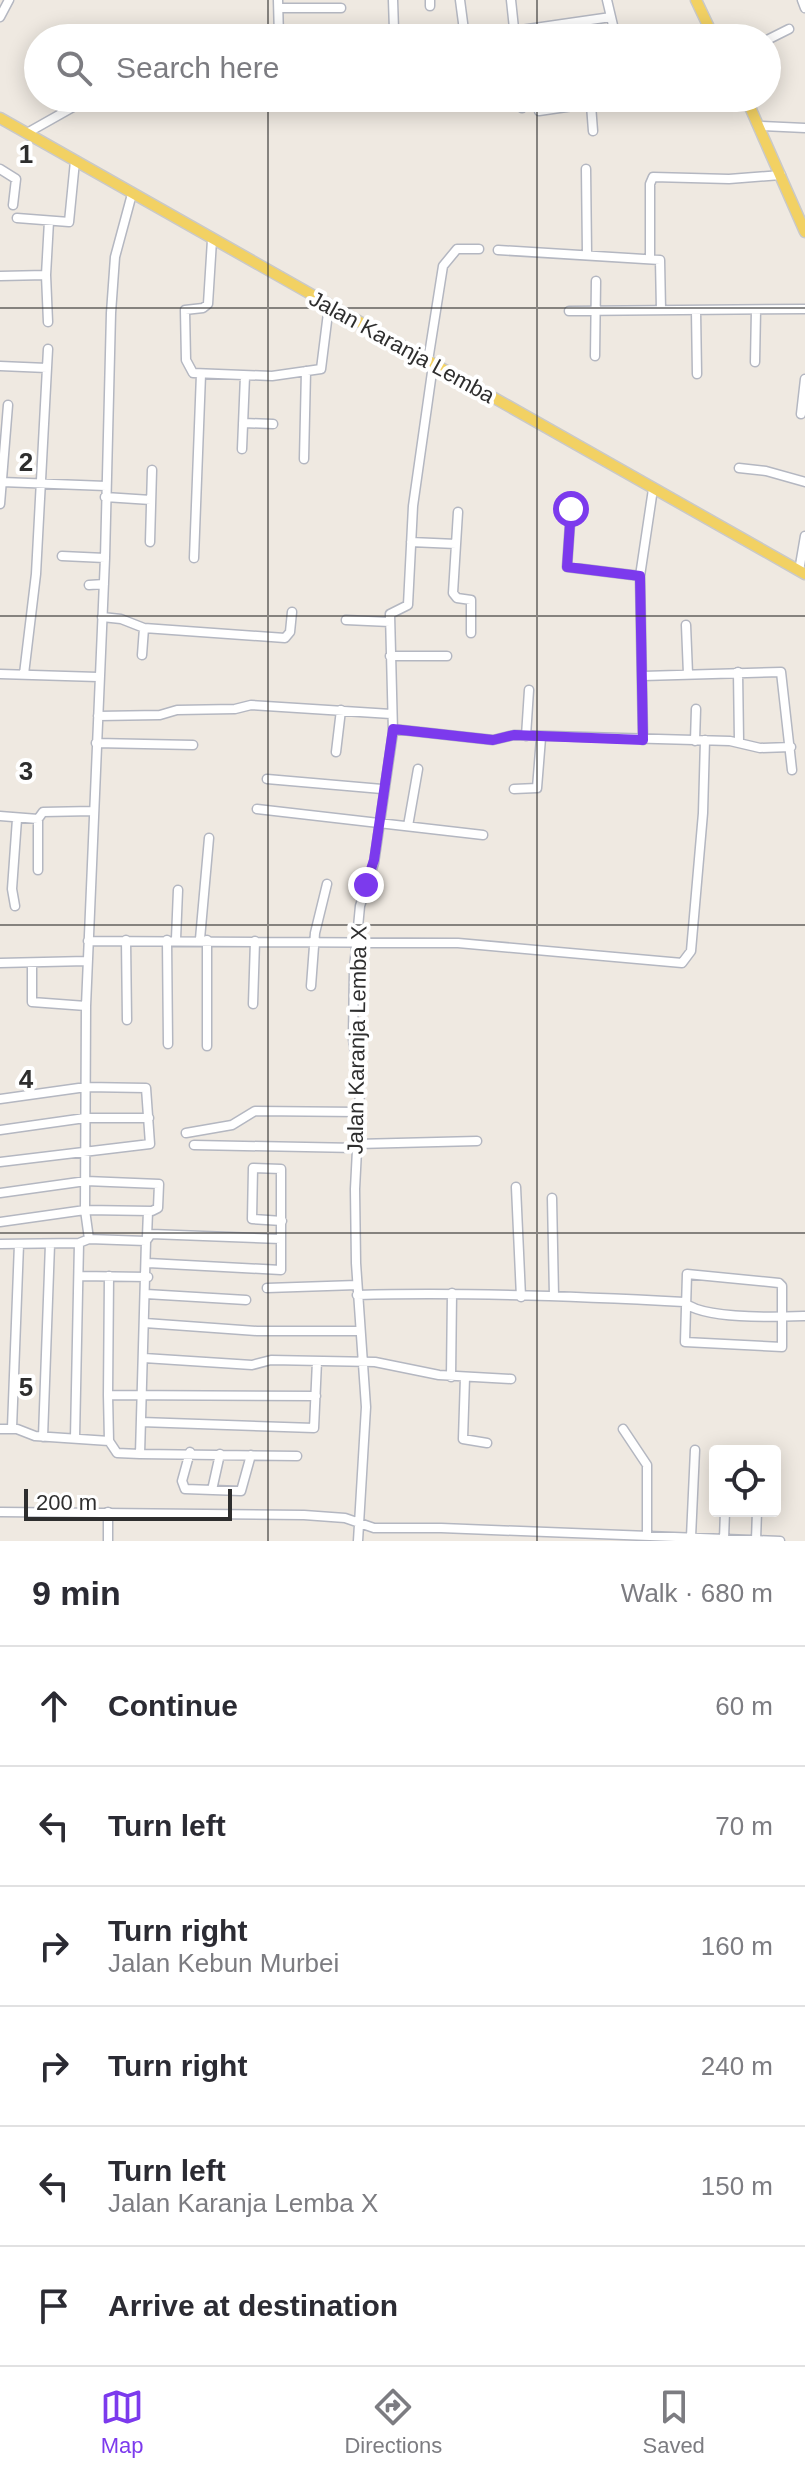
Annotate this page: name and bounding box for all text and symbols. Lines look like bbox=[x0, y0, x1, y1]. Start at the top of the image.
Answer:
search box bbox=[24, 24, 781, 112]
icon: search bbox=[52, 46, 96, 90]
text: Search here bbox=[116, 51, 279, 84]
text: 1 bbox=[19, 139, 33, 169]
street label: Jalan Karanja Lemba bbox=[305, 286, 500, 409]
text: 2 bbox=[19, 447, 33, 477]
route start bbox=[553, 491, 589, 527]
text: 3 bbox=[19, 756, 33, 786]
route end bbox=[348, 867, 384, 903]
street label: Jalan Karanja Lemba X bbox=[343, 925, 371, 1155]
text: 4 bbox=[19, 1064, 34, 1094]
text: 5 bbox=[19, 1372, 33, 1402]
map controls bbox=[709, 1445, 781, 1517]
button: locate bbox=[709, 1445, 781, 1517]
scale bar bbox=[24, 1485, 232, 1521]
text: 200 m bbox=[36, 1490, 97, 1515]
text: 9 min bbox=[32, 1574, 121, 1612]
text: Walk · 680 m bbox=[621, 1578, 773, 1608]
icon: ahead bbox=[32, 1684, 76, 1728]
text: Continue bbox=[108, 1689, 238, 1722]
text: 60 m bbox=[715, 1691, 773, 1721]
icon: left bbox=[32, 1804, 76, 1848]
text: Turn left bbox=[108, 1809, 226, 1842]
text: 70 m bbox=[715, 1811, 773, 1841]
text: Turn right bbox=[108, 1914, 247, 1947]
icon: right bbox=[32, 1924, 76, 1968]
text: 160 m bbox=[701, 1931, 773, 1961]
text: Jalan Kebun Murbei bbox=[108, 1948, 339, 1978]
icon: right bbox=[32, 2044, 76, 2088]
text: Turn right bbox=[108, 2049, 247, 2082]
text: 240 m bbox=[701, 2051, 773, 2081]
text: Turn left bbox=[108, 2154, 226, 2187]
icon: left bbox=[32, 2164, 76, 2208]
text: 150 m bbox=[701, 2171, 773, 2201]
text: Jalan Karanja Lemba X bbox=[108, 2188, 378, 2218]
icon: arrive bbox=[32, 2284, 76, 2328]
text: Arrive at destination bbox=[108, 2289, 398, 2322]
tab: Map bbox=[100, 2385, 144, 2459]
tab: Directions bbox=[344, 2385, 442, 2459]
tab: Saved bbox=[642, 2385, 705, 2459]

